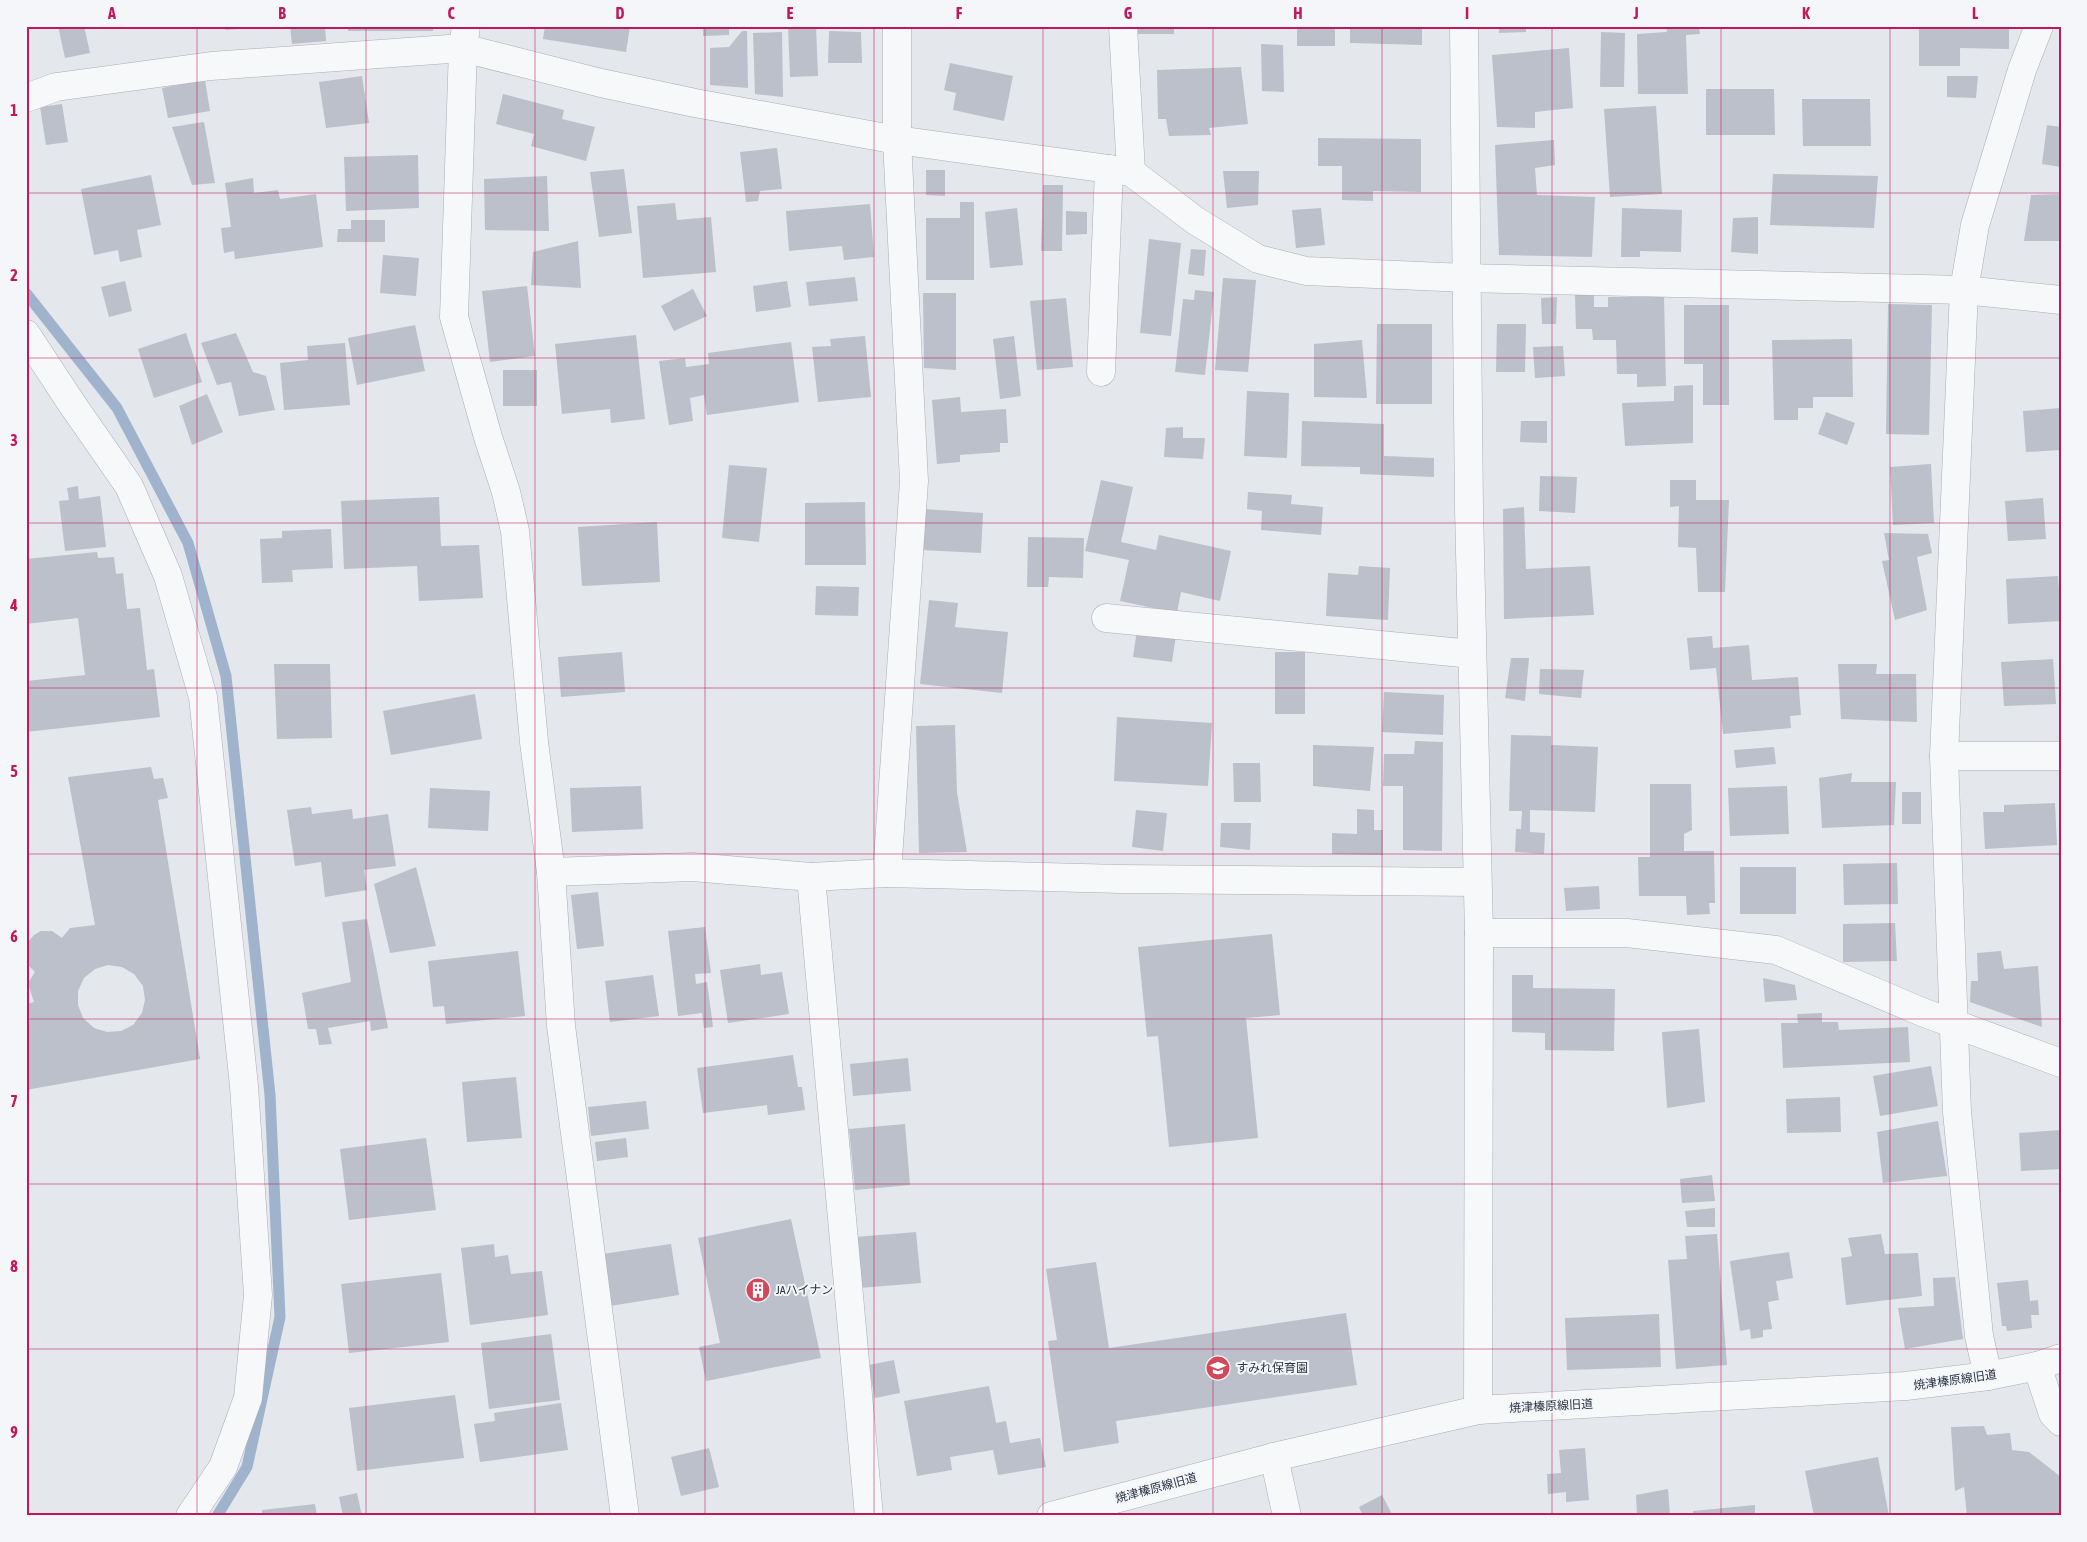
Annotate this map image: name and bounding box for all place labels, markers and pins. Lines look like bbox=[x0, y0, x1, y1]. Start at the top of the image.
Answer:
building icon: JAハイナン bbox=[745, 1277, 771, 1303]
place label: JAハイナン bbox=[776, 1283, 833, 1297]
school or university icon: すみれ保育園 bbox=[1205, 1355, 1231, 1381]
place label: すみれ保育園 bbox=[1236, 1361, 1308, 1375]

